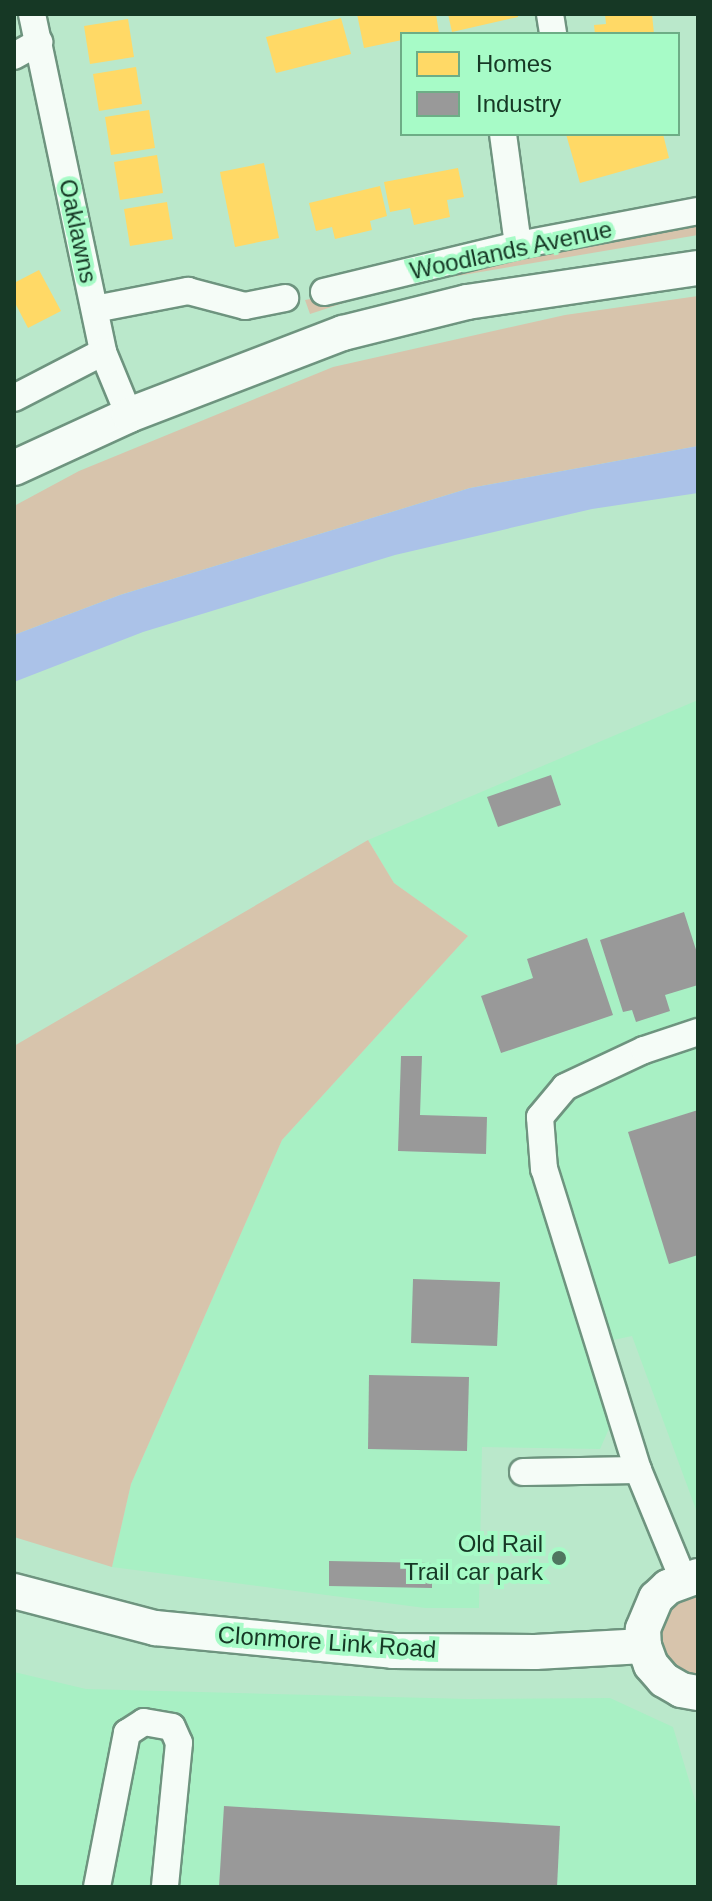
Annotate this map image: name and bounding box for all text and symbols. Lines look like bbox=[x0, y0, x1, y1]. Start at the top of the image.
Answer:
legend bbox=[400, 32, 680, 136]
text: Homes bbox=[476, 50, 552, 77]
text: Industry bbox=[476, 90, 561, 117]
street label: Oaklawns bbox=[53, 176, 103, 286]
street label: Woodlands Avenue bbox=[407, 214, 615, 286]
place label: Old Rail Trail car park bbox=[404, 1530, 543, 1586]
marker: Old Rail Trail car park bbox=[550, 1549, 568, 1567]
street label: Clonmore Link Road bbox=[217, 1620, 437, 1664]

